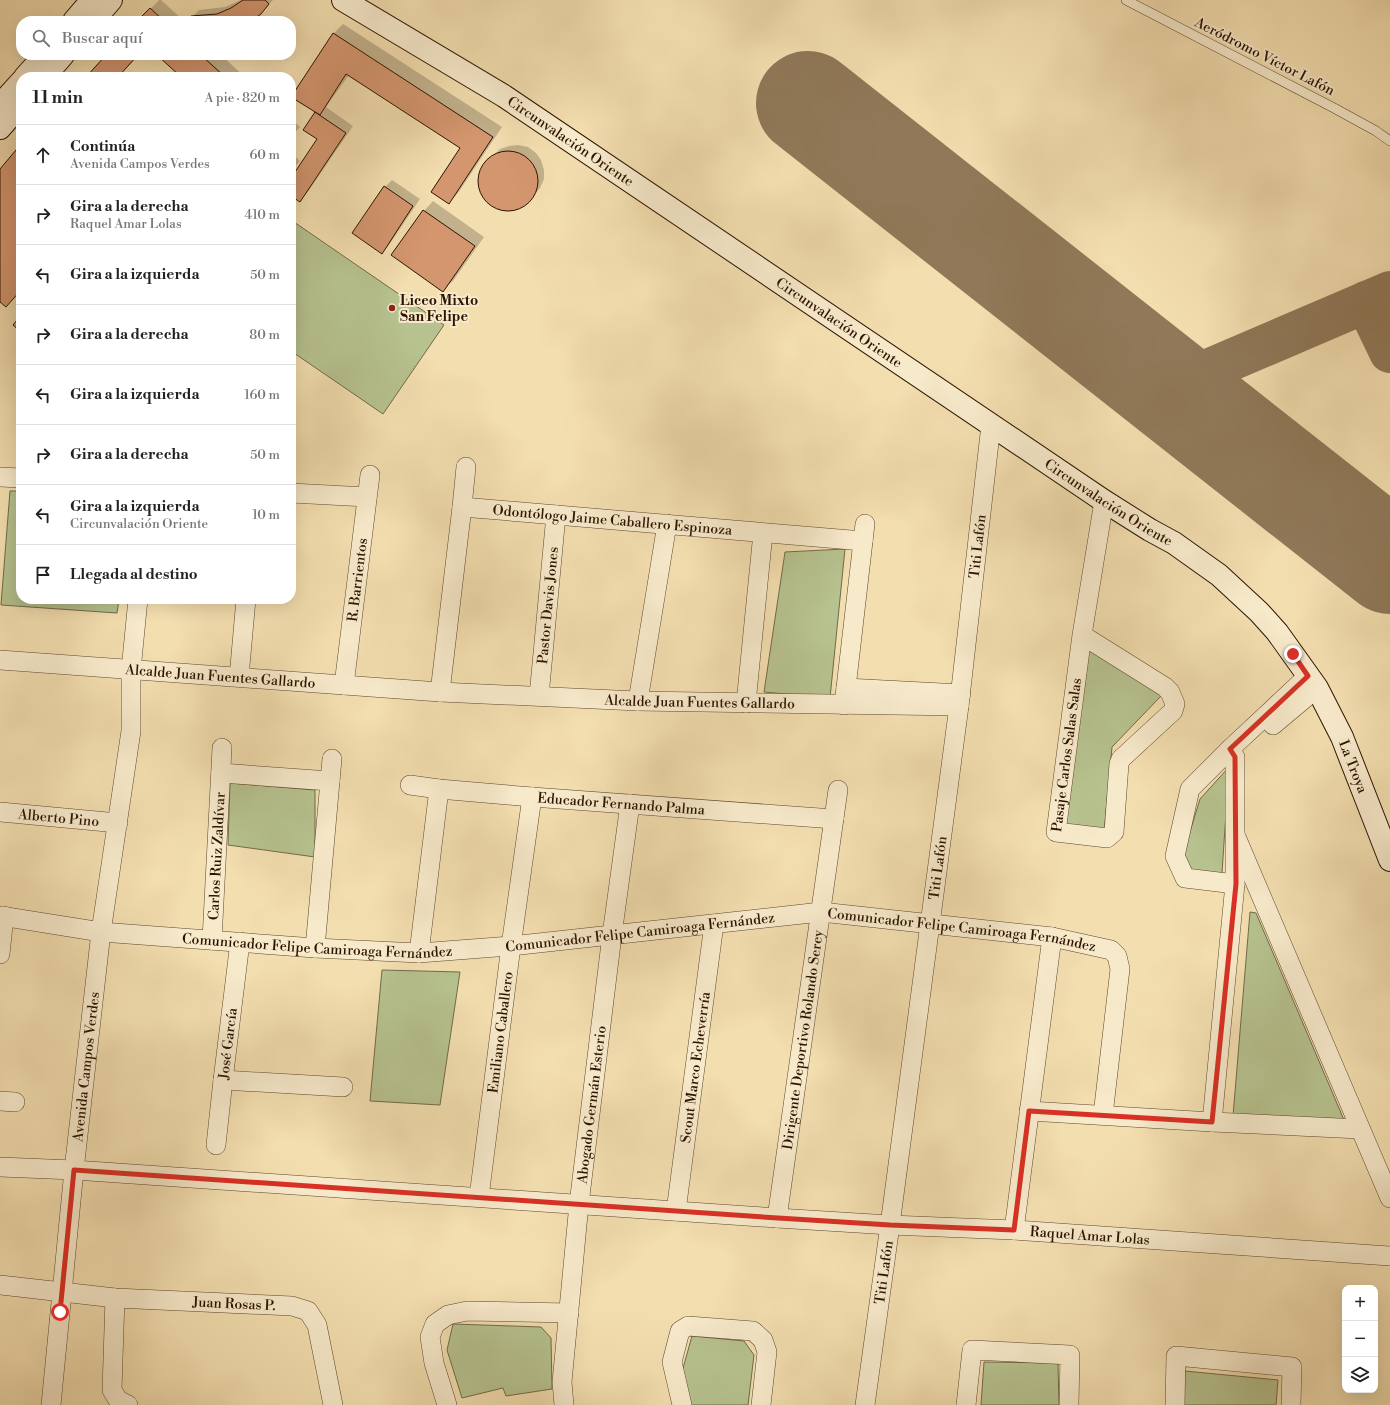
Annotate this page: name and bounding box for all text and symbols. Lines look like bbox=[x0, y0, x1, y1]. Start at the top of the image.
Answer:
street label: Aeródromo Víctor Lafón bbox=[1191, 13, 1338, 100]
search box bbox=[16, 16, 296, 60]
icon: search bbox=[30, 27, 52, 49]
text: Buscar aquí bbox=[62, 29, 143, 48]
text: 11 min bbox=[32, 87, 83, 109]
text: A pie · 820 m bbox=[204, 90, 280, 106]
street label: Circunvalación Oriente bbox=[503, 93, 637, 191]
text: Continúa bbox=[70, 137, 135, 156]
icon: ahead bbox=[32, 144, 54, 166]
text: 60 m bbox=[249, 147, 280, 163]
text: Avenida Campos Verdes bbox=[70, 156, 210, 172]
text: Gira a la derecha bbox=[70, 197, 189, 216]
icon: right bbox=[32, 204, 54, 226]
text: 410 m bbox=[244, 207, 280, 223]
text: Raquel Amar Lolas bbox=[70, 216, 182, 232]
icon: left bbox=[32, 264, 54, 286]
text: Gira a la izquierda bbox=[70, 265, 200, 284]
text: 50 m bbox=[250, 267, 280, 283]
street label: Circunvalación Oriente bbox=[772, 274, 905, 372]
place label: Liceo Mixto San Felipe bbox=[400, 292, 478, 326]
marker: Liceo Mixto San Felipe bbox=[387, 303, 397, 313]
icon: right bbox=[32, 324, 54, 346]
text: Gira a la derecha bbox=[70, 325, 189, 344]
text: 80 m bbox=[249, 327, 280, 343]
icon: left bbox=[32, 384, 54, 406]
text: Gira a la izquierda bbox=[70, 385, 200, 404]
text: 160 m bbox=[244, 387, 280, 403]
icon: right bbox=[32, 444, 54, 466]
text: Gira a la derecha bbox=[70, 445, 189, 464]
text: 50 m bbox=[250, 447, 280, 463]
street label: Circunvalación Oriente bbox=[1041, 455, 1176, 551]
text: Gira a la izquierda bbox=[70, 497, 200, 516]
street label: Odontólogo Jaime Caballero Espinoza bbox=[492, 502, 734, 540]
icon: left bbox=[32, 504, 54, 526]
text: 10 m bbox=[252, 507, 280, 523]
street label: Titi Lafón bbox=[966, 513, 991, 579]
text: Circunvalación Oriente bbox=[70, 516, 208, 532]
street label: R. Barrientos bbox=[344, 537, 372, 623]
street label: Pastor Davis Jones bbox=[534, 546, 563, 665]
icon: arrive bbox=[32, 564, 54, 586]
text: Llegada al destino bbox=[70, 565, 198, 584]
route end bbox=[1284, 645, 1302, 663]
street label: Alcalde Juan Fuentes Gallardo bbox=[124, 661, 316, 693]
street label: Pasaje Carlos Salas Salas bbox=[1048, 677, 1086, 833]
street label: Alcalde Juan Fuentes Gallardo bbox=[603, 691, 795, 713]
street label: La Troya bbox=[1334, 737, 1371, 797]
street label: Educador Fernando Palma bbox=[537, 789, 707, 820]
street label: Carlos Ruiz Zaldívar bbox=[205, 792, 230, 921]
street label: Alberto Pino bbox=[16, 806, 100, 831]
street label: Titi Lafón bbox=[925, 834, 952, 901]
street label: Comunicador Felipe Camiroaga Fernández bbox=[826, 905, 1098, 956]
street label: Comunicador Felipe Camiroaga Fernández bbox=[505, 909, 776, 956]
street label: Dirigente Deportivo Rolando Serey bbox=[779, 929, 828, 1151]
street label: Comunicador Felipe Camiroaga Fernández bbox=[181, 930, 453, 963]
street label: Emiliano Caballero bbox=[484, 970, 518, 1094]
street label: Scout Marco Echeverría bbox=[677, 990, 715, 1144]
street label: Avenida Campos Verdes bbox=[69, 991, 104, 1144]
street label: José García bbox=[215, 1006, 242, 1082]
street label: Abogado Germán Esterio bbox=[573, 1024, 611, 1186]
street label: Raquel Amar Lolas bbox=[1029, 1223, 1150, 1249]
street label: Titi Lafón bbox=[871, 1239, 898, 1305]
map controls bbox=[1342, 1285, 1378, 1393]
button: + bbox=[1342, 1285, 1378, 1321]
street label: Juan Rosas P. bbox=[191, 1293, 276, 1315]
route start bbox=[51, 1303, 69, 1321]
button: − bbox=[1342, 1321, 1378, 1357]
button: layers bbox=[1342, 1357, 1378, 1393]

